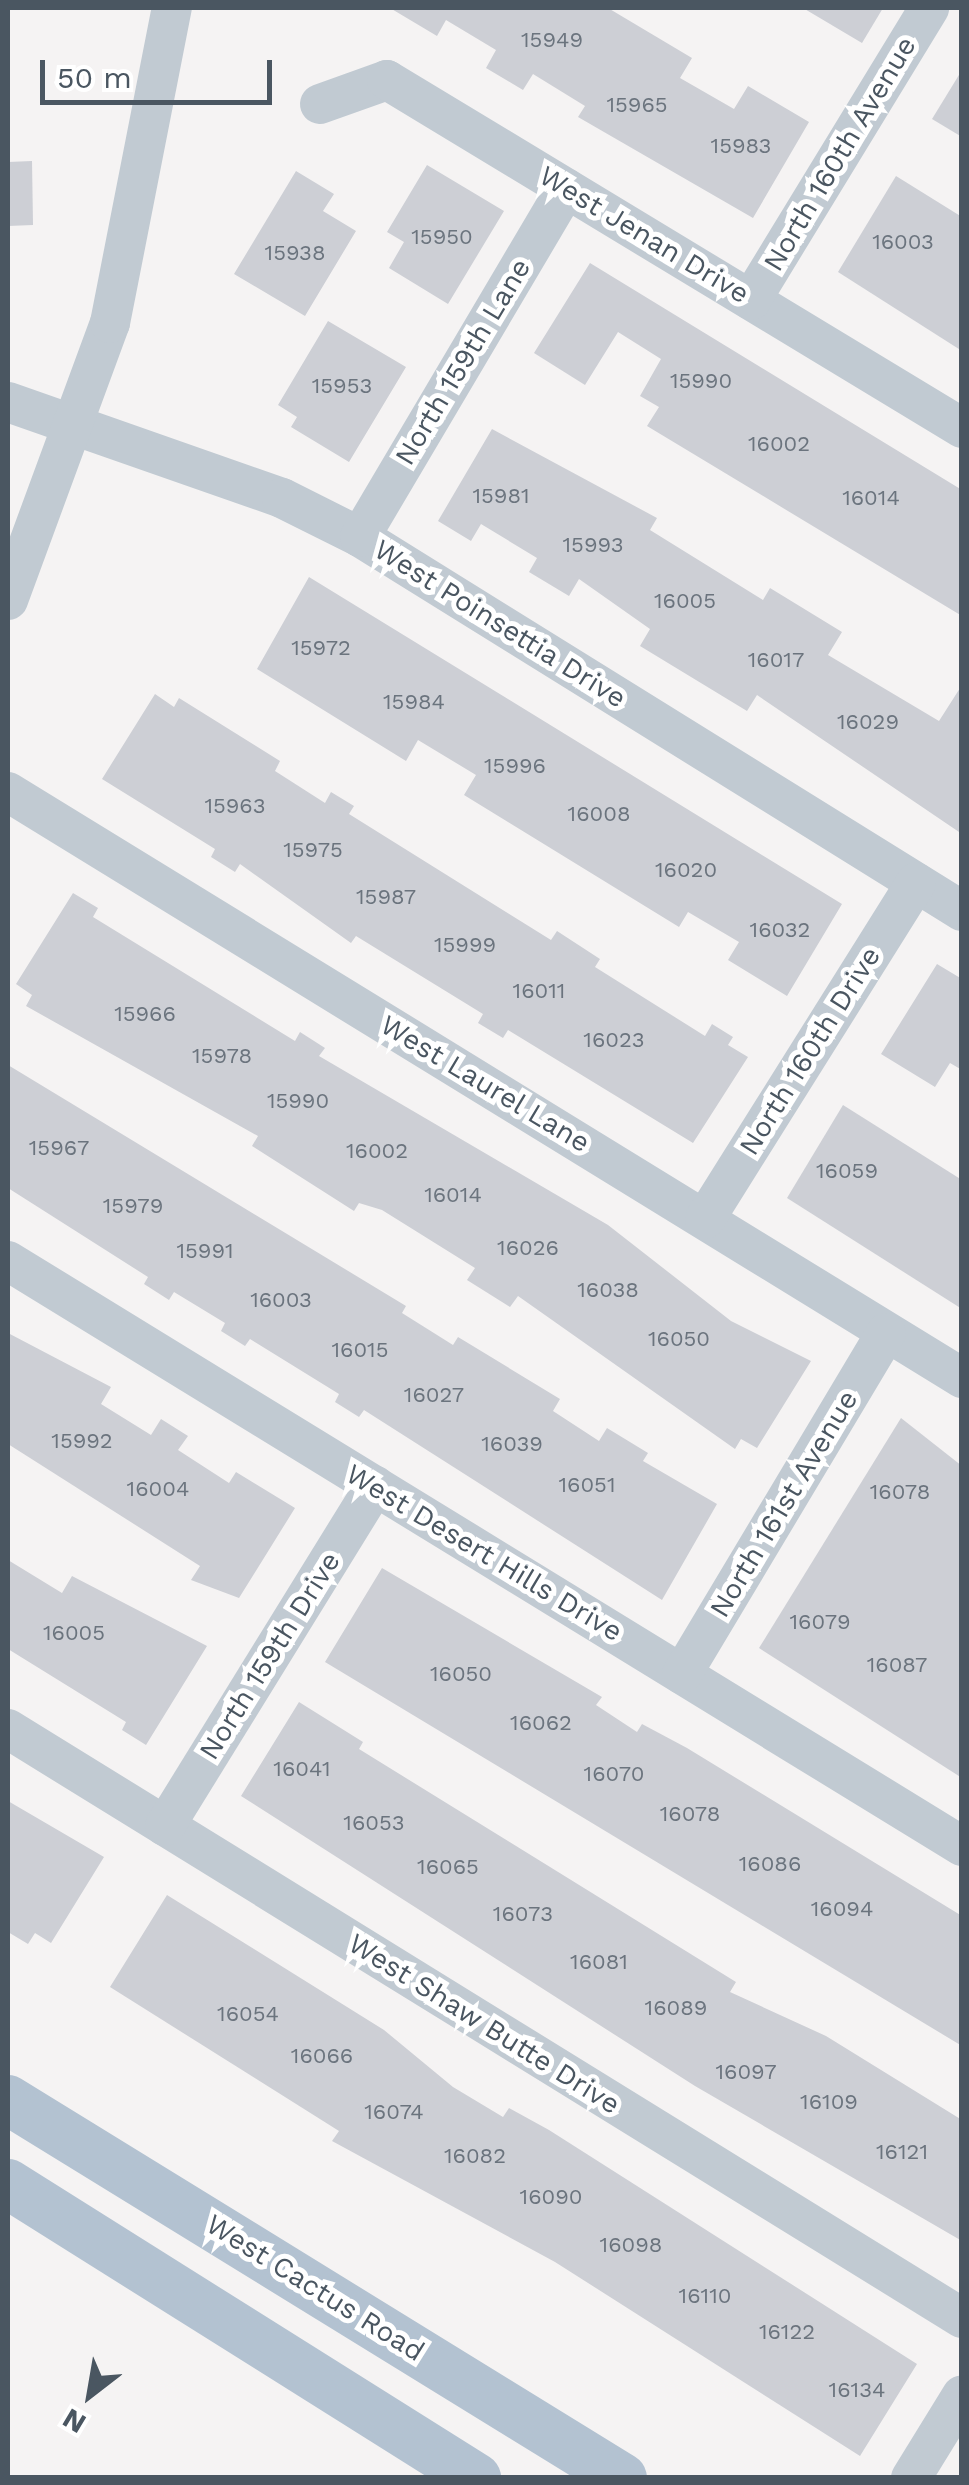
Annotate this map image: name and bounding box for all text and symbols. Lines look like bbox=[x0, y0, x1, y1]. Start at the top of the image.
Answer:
house number: 15949 bbox=[521, 27, 583, 53]
street label: North 160th Avenue bbox=[756, 30, 924, 278]
scale bar bbox=[45, 40, 278, 102]
text: 50 m bbox=[57, 60, 132, 95]
house number: 15965 bbox=[606, 92, 668, 118]
house number: 15983 bbox=[711, 133, 771, 159]
street label: West Jenan Drive bbox=[533, 159, 755, 311]
house number: 15950 bbox=[411, 224, 473, 250]
house number: 16003 bbox=[872, 229, 934, 255]
house number: 15938 bbox=[265, 240, 325, 266]
street label: North 159th Lane bbox=[388, 252, 538, 472]
house number: 15990 bbox=[670, 368, 732, 394]
house number: 15953 bbox=[312, 373, 372, 399]
house number: 16002 bbox=[748, 431, 810, 457]
house number: 15981 bbox=[472, 483, 530, 509]
house number: 16014 bbox=[842, 485, 900, 511]
house number: 15993 bbox=[563, 532, 623, 558]
street label: West Poinsettia Drive bbox=[368, 533, 632, 715]
house number: 16005 bbox=[654, 588, 716, 614]
house number: 15972 bbox=[291, 635, 351, 661]
house number: 16017 bbox=[748, 647, 804, 673]
house number: 15984 bbox=[383, 689, 445, 715]
house number: 16029 bbox=[837, 709, 899, 735]
house number: 15996 bbox=[484, 753, 546, 779]
house number: 15963 bbox=[204, 793, 266, 819]
house number: 16008 bbox=[568, 801, 630, 827]
house number: 15975 bbox=[283, 837, 343, 863]
house number: 16020 bbox=[655, 857, 717, 883]
house number: 15987 bbox=[356, 884, 416, 910]
house number: 16032 bbox=[750, 917, 810, 943]
house number: 15999 bbox=[434, 932, 496, 958]
street label: North 160th Drive bbox=[732, 940, 888, 1162]
house number: 16011 bbox=[513, 978, 565, 1004]
house number: 15966 bbox=[114, 1001, 176, 1027]
street label: West Laurel Lane bbox=[374, 1008, 596, 1160]
house number: 16023 bbox=[583, 1027, 645, 1053]
house number: 15978 bbox=[192, 1043, 252, 1069]
house number: 15990 bbox=[267, 1088, 329, 1114]
house number: 15967 bbox=[29, 1135, 89, 1161]
house number: 16002 bbox=[346, 1138, 408, 1164]
house number: 16059 bbox=[816, 1158, 878, 1184]
house number: 16014 bbox=[424, 1182, 482, 1208]
house number: 15979 bbox=[103, 1193, 163, 1219]
house number: 16026 bbox=[497, 1235, 559, 1261]
house number: 15991 bbox=[176, 1238, 234, 1264]
house number: 16038 bbox=[577, 1277, 639, 1303]
house number: 16003 bbox=[250, 1287, 312, 1313]
house number: 16050 bbox=[648, 1326, 710, 1352]
house number: 16015 bbox=[331, 1337, 389, 1363]
house number: 16027 bbox=[404, 1382, 464, 1408]
street label: North 161st Avenue bbox=[703, 1384, 865, 1624]
house number: 15992 bbox=[51, 1428, 113, 1454]
house number: 16039 bbox=[481, 1431, 543, 1457]
street label: West Desert Hills Drive bbox=[340, 1457, 628, 1649]
house number: 16051 bbox=[558, 1472, 616, 1498]
house number: 16004 bbox=[127, 1476, 189, 1502]
house number: 16078 bbox=[870, 1479, 930, 1505]
street label: North 159th Drive bbox=[192, 1546, 348, 1766]
house number: 16079 bbox=[789, 1609, 851, 1635]
house number: 16005 bbox=[43, 1620, 105, 1646]
house number: 16087 bbox=[867, 1652, 927, 1678]
house number: 16050 bbox=[430, 1661, 492, 1687]
house number: 16062 bbox=[510, 1710, 572, 1736]
house number: 16041 bbox=[273, 1756, 331, 1782]
house number: 16070 bbox=[584, 1761, 644, 1787]
house number: 16078 bbox=[660, 1801, 720, 1827]
house number: 16053 bbox=[343, 1810, 405, 1836]
house number: 16086 bbox=[739, 1851, 801, 1877]
house number: 16065 bbox=[417, 1854, 479, 1880]
house number: 16094 bbox=[811, 1896, 873, 1922]
house number: 16073 bbox=[493, 1901, 553, 1927]
street label: West Shaw Butte Drive bbox=[342, 1926, 626, 2122]
house number: 16081 bbox=[570, 1949, 628, 1975]
house number: 16089 bbox=[645, 1995, 707, 2021]
house number: 16054 bbox=[217, 2001, 279, 2027]
house number: 16066 bbox=[291, 2043, 353, 2069]
house number: 16097 bbox=[715, 2059, 777, 2085]
house number: 16109 bbox=[800, 2089, 858, 2115]
house number: 16074 bbox=[364, 2099, 424, 2125]
house number: 16121 bbox=[876, 2139, 928, 2165]
house number: 16082 bbox=[444, 2143, 506, 2169]
house number: 16090 bbox=[520, 2184, 582, 2210]
street label: West Cactus Road bbox=[200, 2207, 430, 2369]
house number: 16098 bbox=[600, 2232, 662, 2258]
house number: 16110 bbox=[679, 2283, 731, 2309]
house number: 16122 bbox=[759, 2319, 815, 2345]
north arrow bbox=[40, 2345, 140, 2445]
house number: 16134 bbox=[829, 2377, 885, 2403]
text: N bbox=[57, 2402, 92, 2441]

